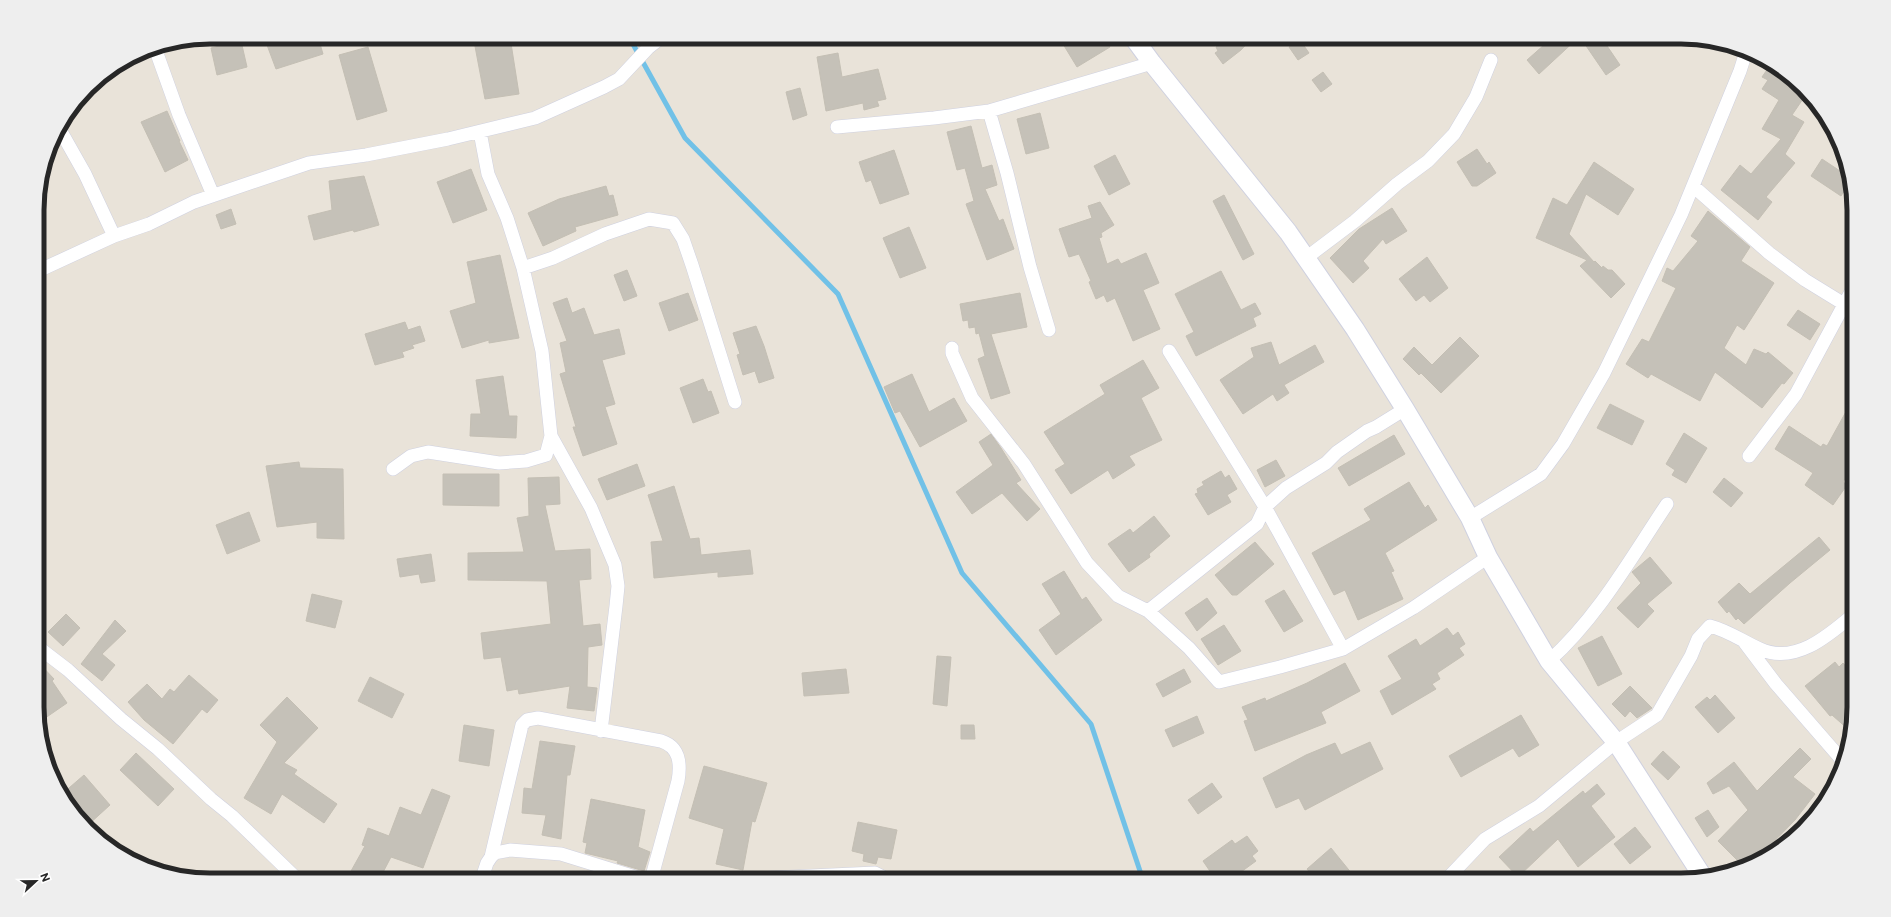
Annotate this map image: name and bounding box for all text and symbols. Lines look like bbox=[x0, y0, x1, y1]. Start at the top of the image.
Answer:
north arrow bbox=[16, 861, 56, 901]
text: N bbox=[38, 871, 53, 883]

